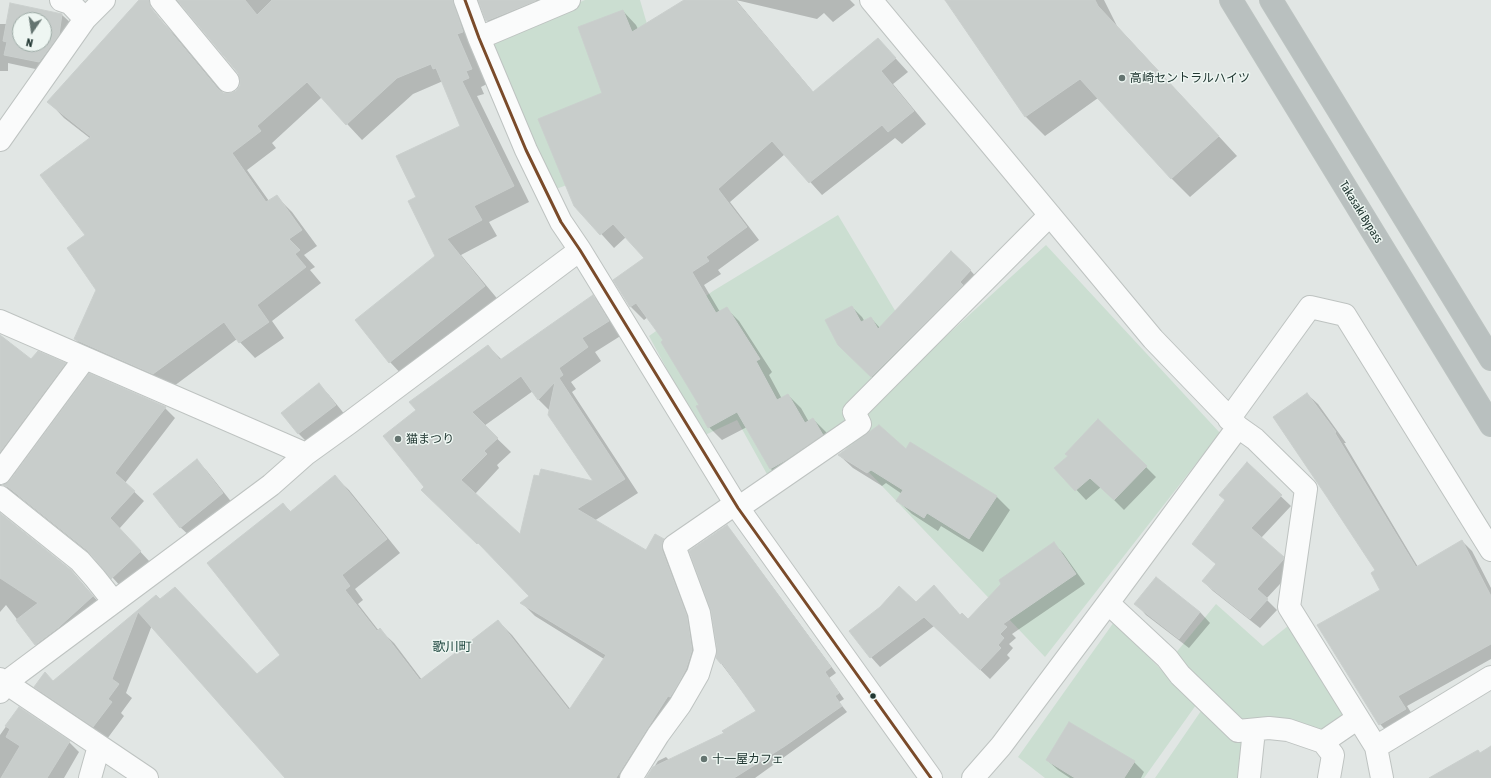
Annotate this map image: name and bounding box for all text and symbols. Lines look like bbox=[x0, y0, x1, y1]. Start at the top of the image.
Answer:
north arrow bbox=[12, 12, 52, 52]
text: N bbox=[25, 36, 34, 49]
place label: 高崎セントラルハイツ bbox=[1130, 71, 1250, 85]
marker: 高崎セントラルハイツ bbox=[1117, 73, 1127, 83]
street label: Takasaki Bypass bbox=[1336, 178, 1386, 246]
place label: 猫まつり bbox=[406, 432, 454, 446]
marker: 猫まつり bbox=[393, 434, 403, 444]
district label: 歌川町 bbox=[433, 639, 471, 655]
unlabelled marker bbox=[868, 691, 878, 701]
place label: 十一屋カフェ bbox=[712, 752, 784, 766]
marker: 十一屋カフェ bbox=[699, 754, 709, 764]

